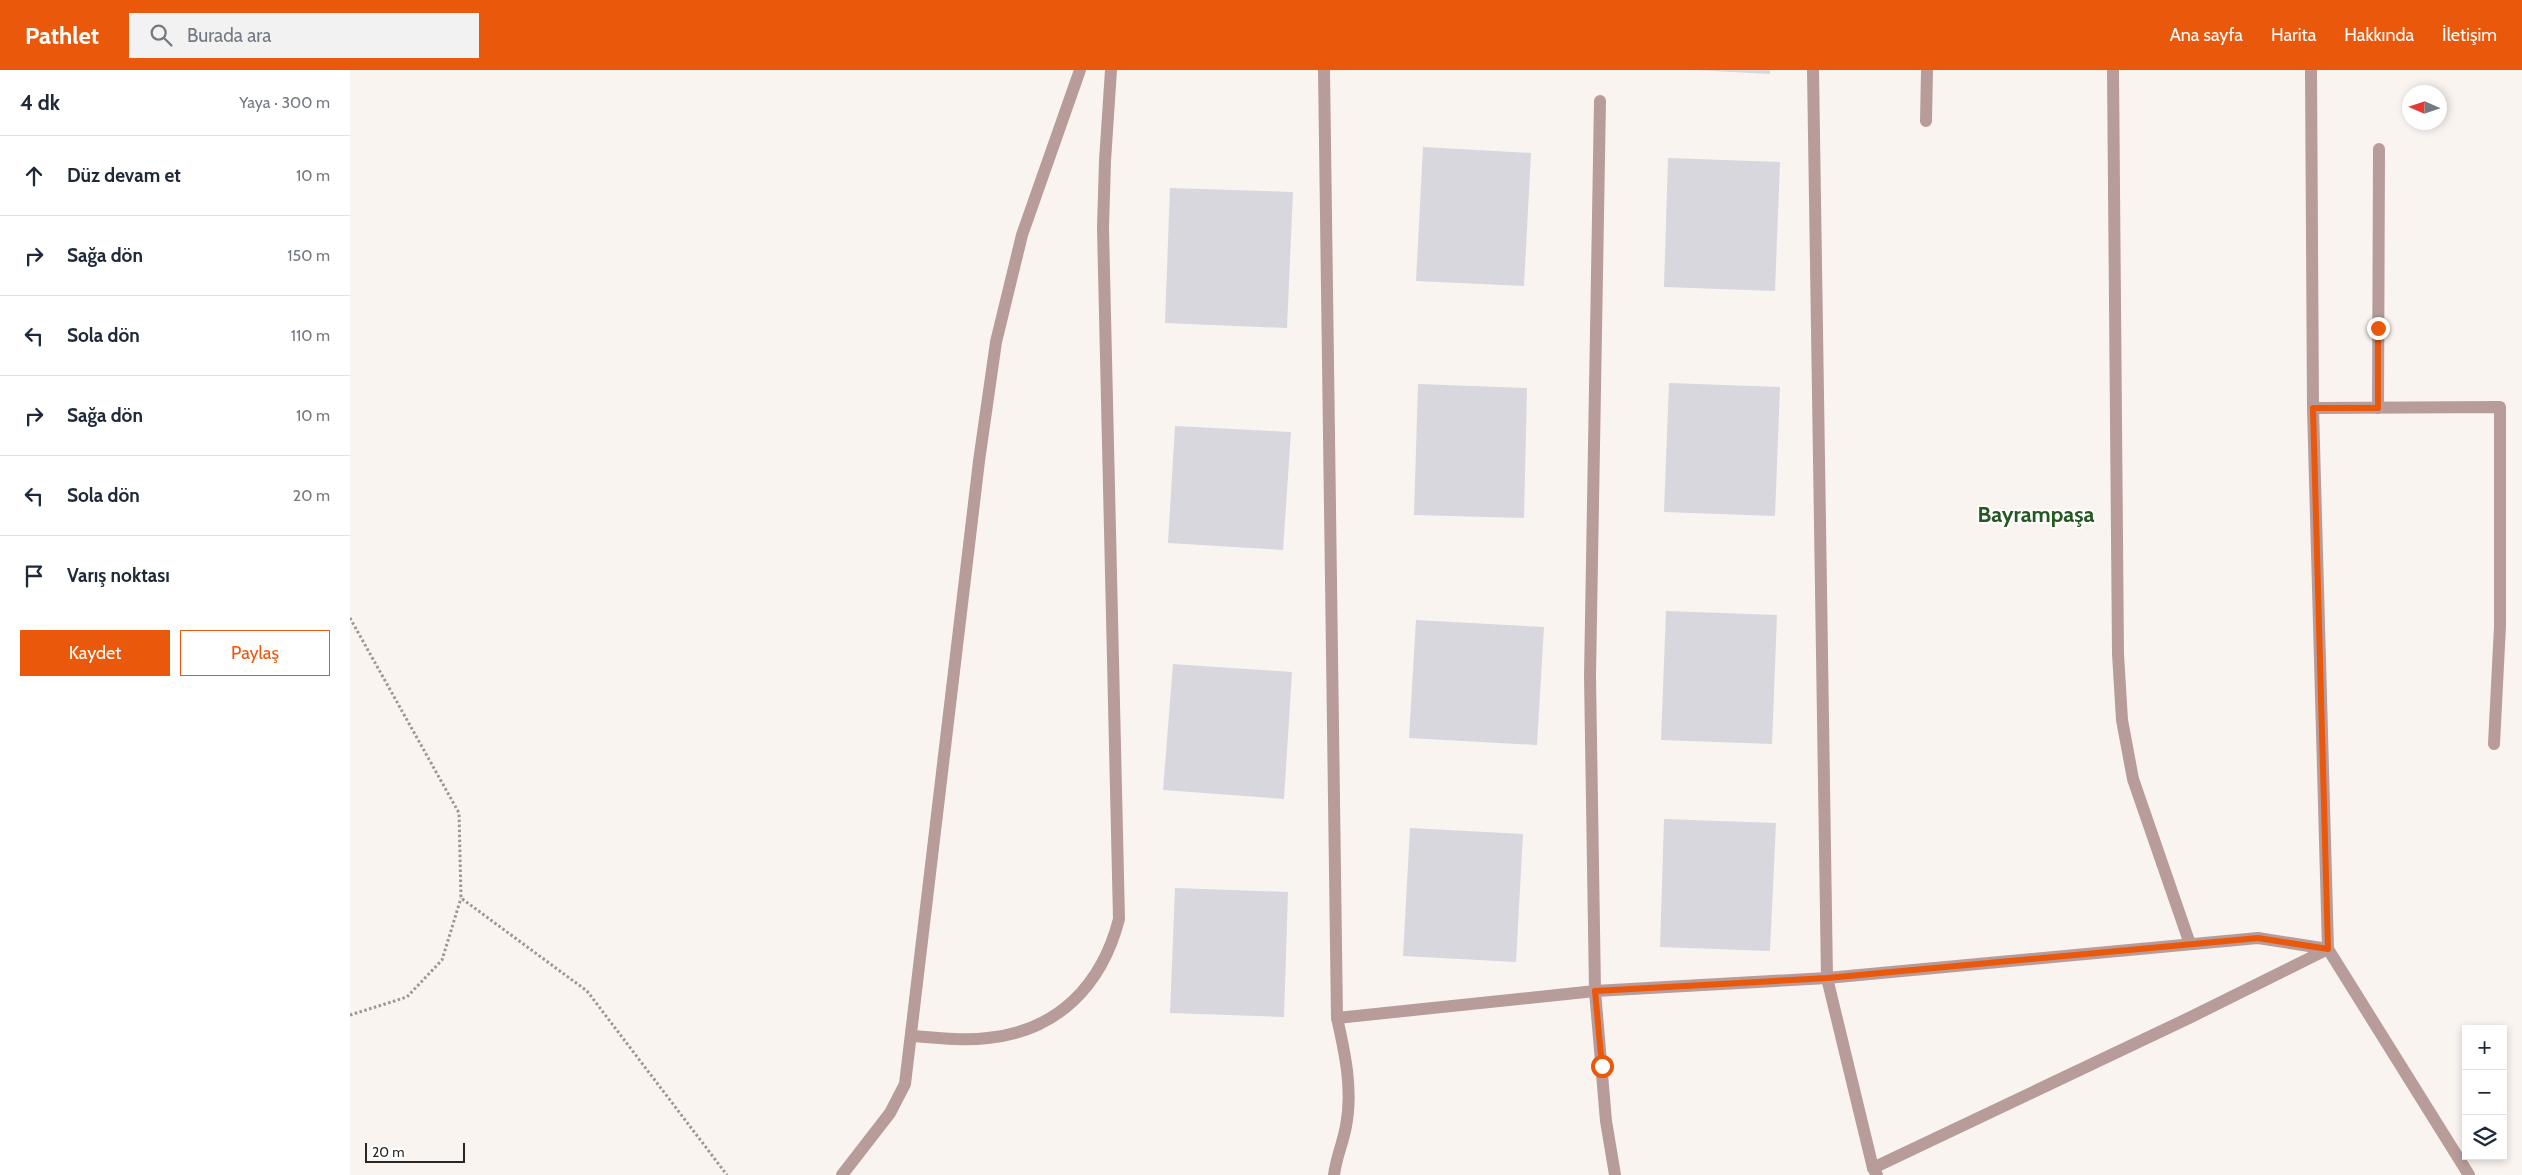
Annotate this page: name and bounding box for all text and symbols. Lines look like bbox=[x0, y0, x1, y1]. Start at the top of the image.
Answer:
search box bbox=[129, 13, 479, 58]
text: Pathlet bbox=[25, 21, 99, 50]
icon: search bbox=[147, 21, 175, 49]
text: Burada ara bbox=[187, 24, 271, 47]
text: Ana sayfa bbox=[2170, 24, 2243, 46]
text: Harita bbox=[2271, 24, 2316, 46]
text: Hakkında bbox=[2344, 24, 2414, 46]
text: İletişim bbox=[2442, 24, 2497, 46]
north arrow bbox=[2402, 85, 2447, 130]
text: 4 dk bbox=[20, 90, 60, 115]
text: Yaya · 300 m bbox=[239, 93, 330, 112]
icon: ahead bbox=[20, 162, 48, 190]
text: Düz devam et bbox=[67, 164, 181, 187]
text: 10 m bbox=[296, 166, 330, 185]
icon: right bbox=[20, 242, 48, 270]
text: Sağa dön bbox=[67, 244, 143, 267]
text: 150 m bbox=[287, 246, 330, 265]
route end bbox=[2367, 317, 2390, 340]
icon: left bbox=[20, 322, 48, 350]
text: Sola dön bbox=[67, 324, 140, 347]
text: 110 m bbox=[291, 326, 330, 345]
icon: right bbox=[20, 402, 48, 430]
text: Sağa dön bbox=[67, 404, 143, 427]
text: 10 m bbox=[296, 406, 330, 425]
icon: left bbox=[20, 482, 48, 510]
text: Sola dön bbox=[67, 484, 140, 507]
text: 20 m bbox=[293, 486, 330, 505]
district label: Bayrampaşa bbox=[1977, 501, 2095, 528]
icon: arrive bbox=[20, 562, 48, 590]
text: Varış noktası bbox=[67, 564, 170, 587]
button: Kaydet bbox=[20, 630, 170, 676]
button: Paylaş bbox=[180, 630, 330, 676]
map controls bbox=[2462, 1025, 2507, 1160]
button: + bbox=[2462, 1025, 2507, 1070]
route start bbox=[1591, 1055, 1614, 1078]
button: − bbox=[2462, 1070, 2507, 1115]
button: layers bbox=[2462, 1115, 2507, 1160]
scale bar bbox=[365, 1140, 465, 1163]
text: 20 m bbox=[372, 1143, 405, 1161]

